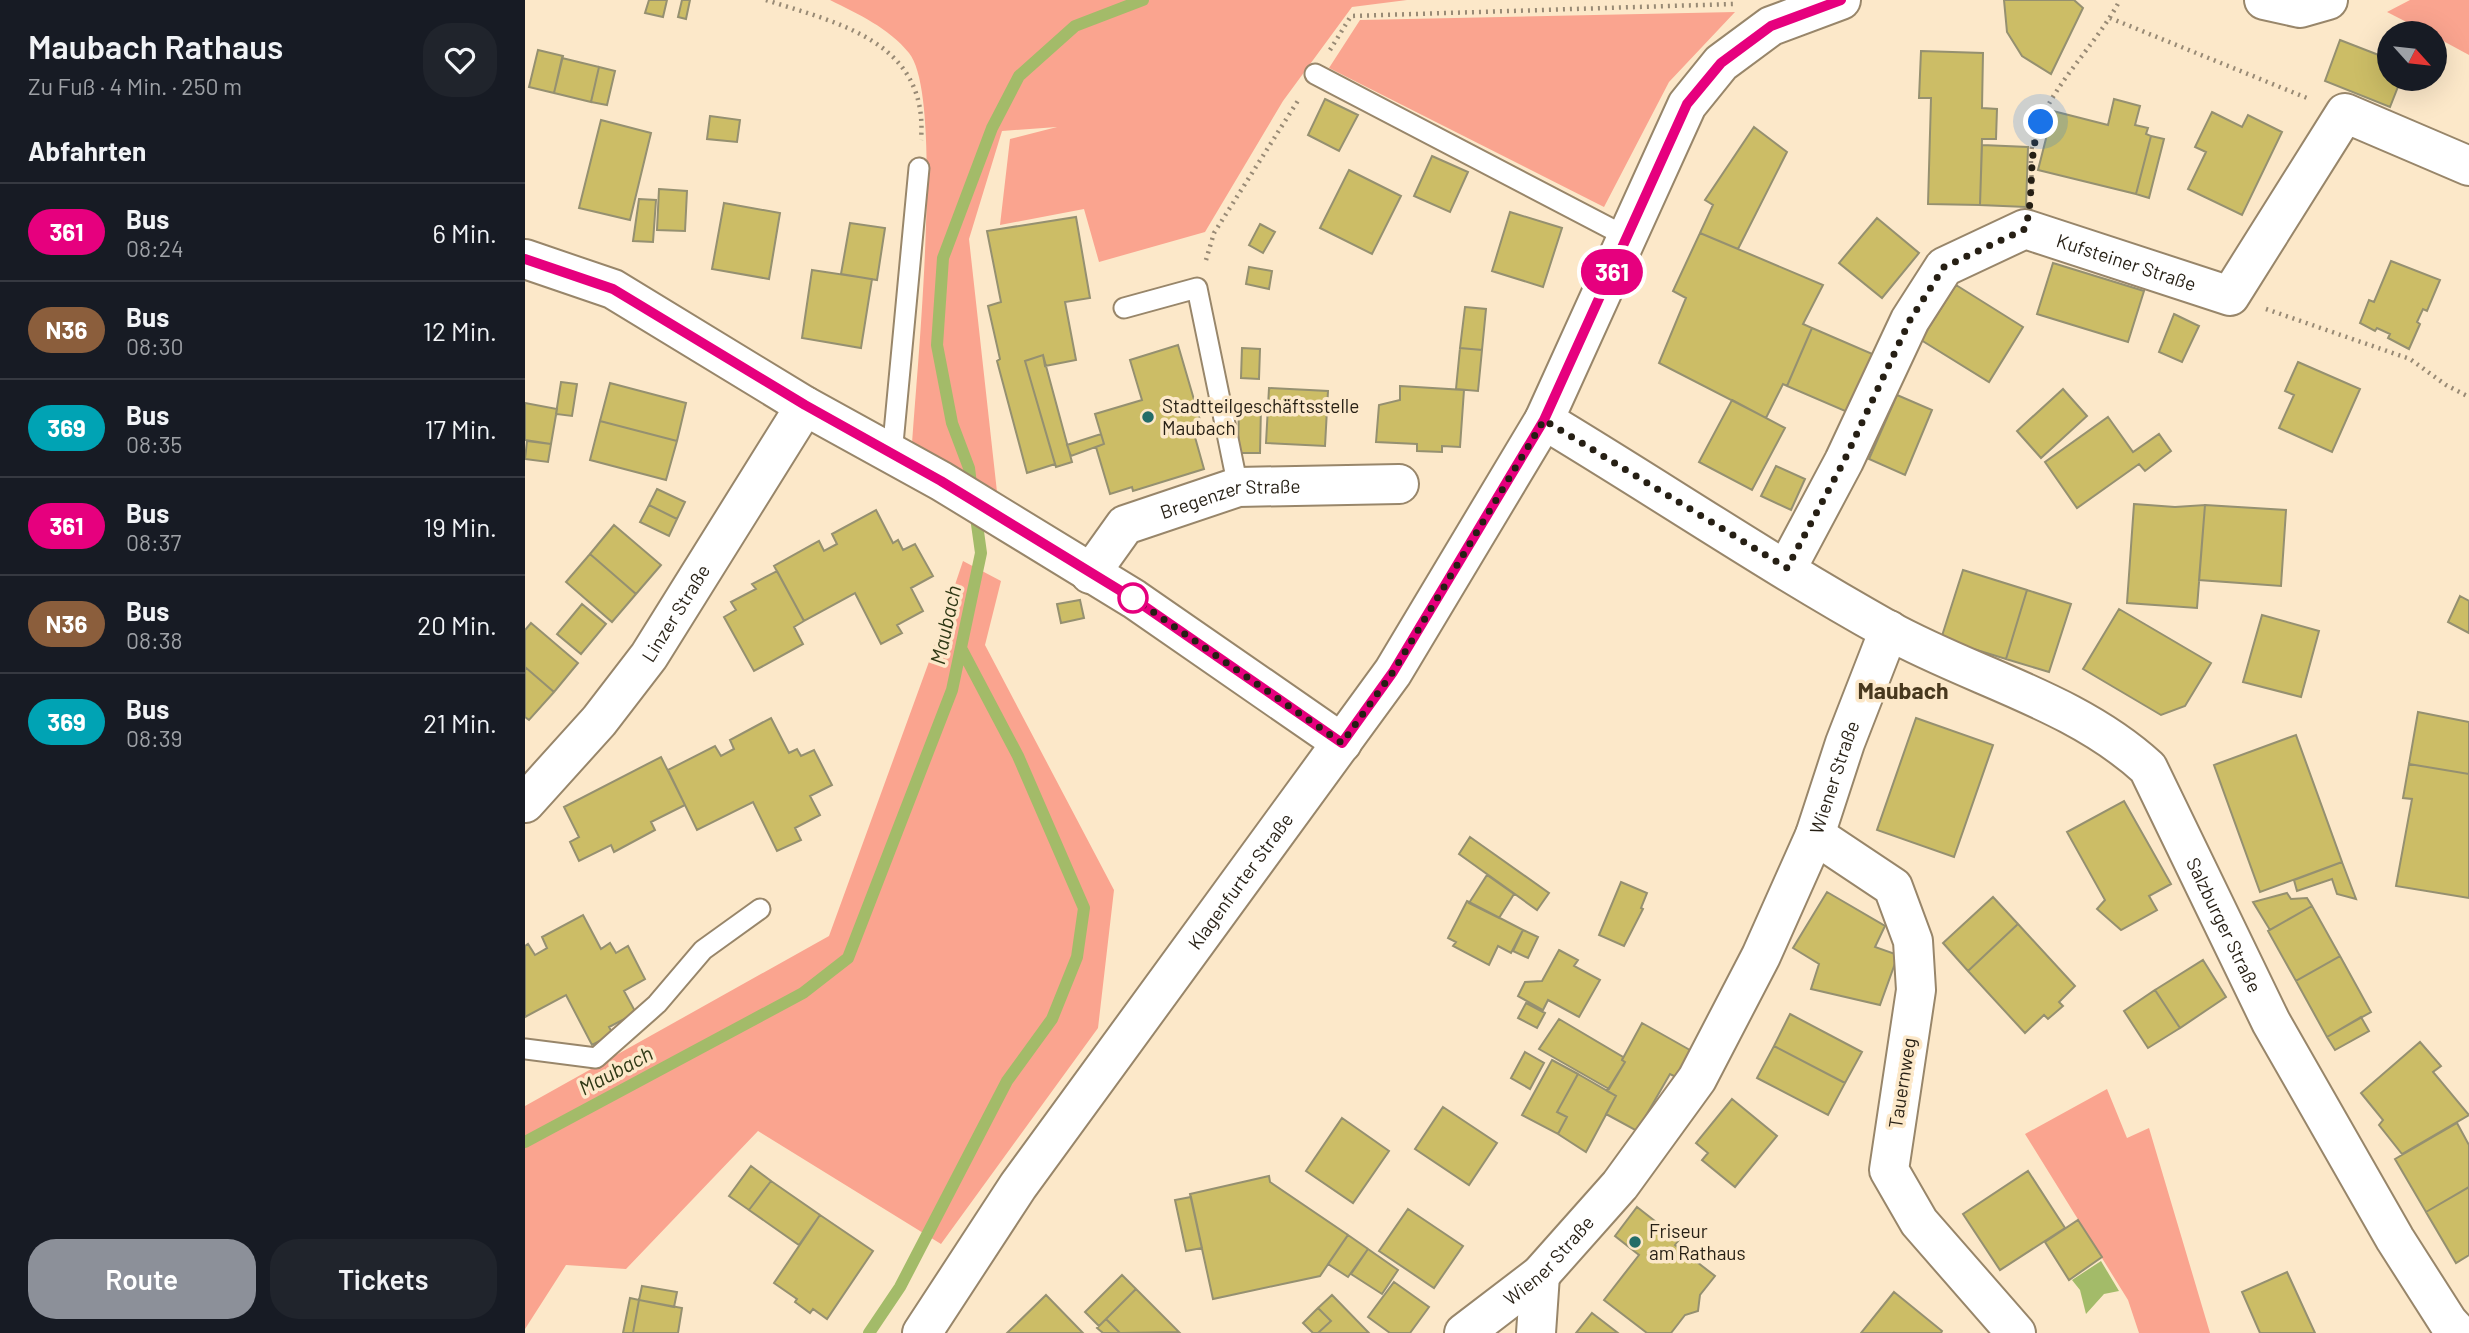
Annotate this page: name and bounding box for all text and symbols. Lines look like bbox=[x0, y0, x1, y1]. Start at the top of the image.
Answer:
north arrow bbox=[2377, 21, 2447, 91]
map controls bbox=[2377, 21, 2447, 91]
button: heart bbox=[423, 23, 497, 97]
text: Maubach Rathaus bbox=[28, 26, 283, 66]
text: Zu Fuß · 4 Min. · 250 m bbox=[28, 72, 242, 100]
your location bbox=[2023, 104, 2058, 139]
text: Abfahrten bbox=[28, 135, 146, 166]
text: Bus bbox=[126, 203, 169, 234]
text: 361 bbox=[49, 217, 84, 246]
text: 6 Min. bbox=[432, 217, 497, 248]
street label: Kufsteiner Straße bbox=[2054, 228, 2199, 295]
text: 08:24 bbox=[126, 234, 184, 262]
line badge: 361 bbox=[1572, 249, 1652, 295]
text: 361 bbox=[1595, 257, 1629, 286]
text: Bus bbox=[126, 301, 169, 332]
text: N36 bbox=[46, 315, 87, 344]
text: 12 Min. bbox=[423, 315, 497, 346]
text: 08:30 bbox=[126, 332, 184, 360]
place label: Stadtteilgeschäftsstelle Maubach bbox=[1162, 394, 1359, 439]
text: Bus bbox=[126, 399, 169, 430]
marker: Stadtteilgeschäftsstelle Maubach bbox=[1140, 409, 1156, 425]
text: 369 bbox=[47, 413, 86, 442]
text: 17 Min. bbox=[424, 413, 497, 444]
text: 08:35 bbox=[126, 430, 182, 458]
street label: Bregenzer Straße bbox=[1157, 474, 1301, 523]
text: Bus bbox=[126, 497, 169, 528]
text: 361 bbox=[49, 511, 84, 540]
text: 19 Min. bbox=[423, 511, 497, 542]
text: 08:37 bbox=[126, 528, 182, 556]
street label: Linzer Straße bbox=[636, 560, 714, 666]
water label: Maubach bbox=[924, 583, 965, 667]
unlabelled marker bbox=[1118, 583, 1148, 613]
text: Bus bbox=[126, 595, 169, 626]
text: N36 bbox=[46, 609, 87, 638]
text: 20 Min. bbox=[417, 609, 497, 640]
text: 08:38 bbox=[126, 626, 183, 654]
district label: Maubach bbox=[1857, 676, 1949, 704]
text: Bus bbox=[126, 693, 169, 724]
text: 369 bbox=[47, 707, 86, 736]
text: 21 Min. bbox=[423, 707, 497, 738]
street label: Wiener Straße bbox=[1804, 717, 1864, 837]
text: 08:39 bbox=[126, 724, 183, 752]
street label: Klagenfurter Straße bbox=[1183, 808, 1297, 954]
street label: Salzburger Straße bbox=[2182, 853, 2267, 996]
street label: Tauernweg bbox=[1883, 1036, 1920, 1130]
water label: Maubach bbox=[574, 1040, 657, 1100]
street label: Wiener Straße bbox=[1499, 1211, 1598, 1310]
place label: Friseur am Rathaus bbox=[1649, 1219, 1746, 1264]
marker: Friseur am Rathaus bbox=[1627, 1234, 1643, 1250]
button: Route bbox=[28, 1239, 256, 1319]
button: Tickets bbox=[270, 1239, 497, 1319]

